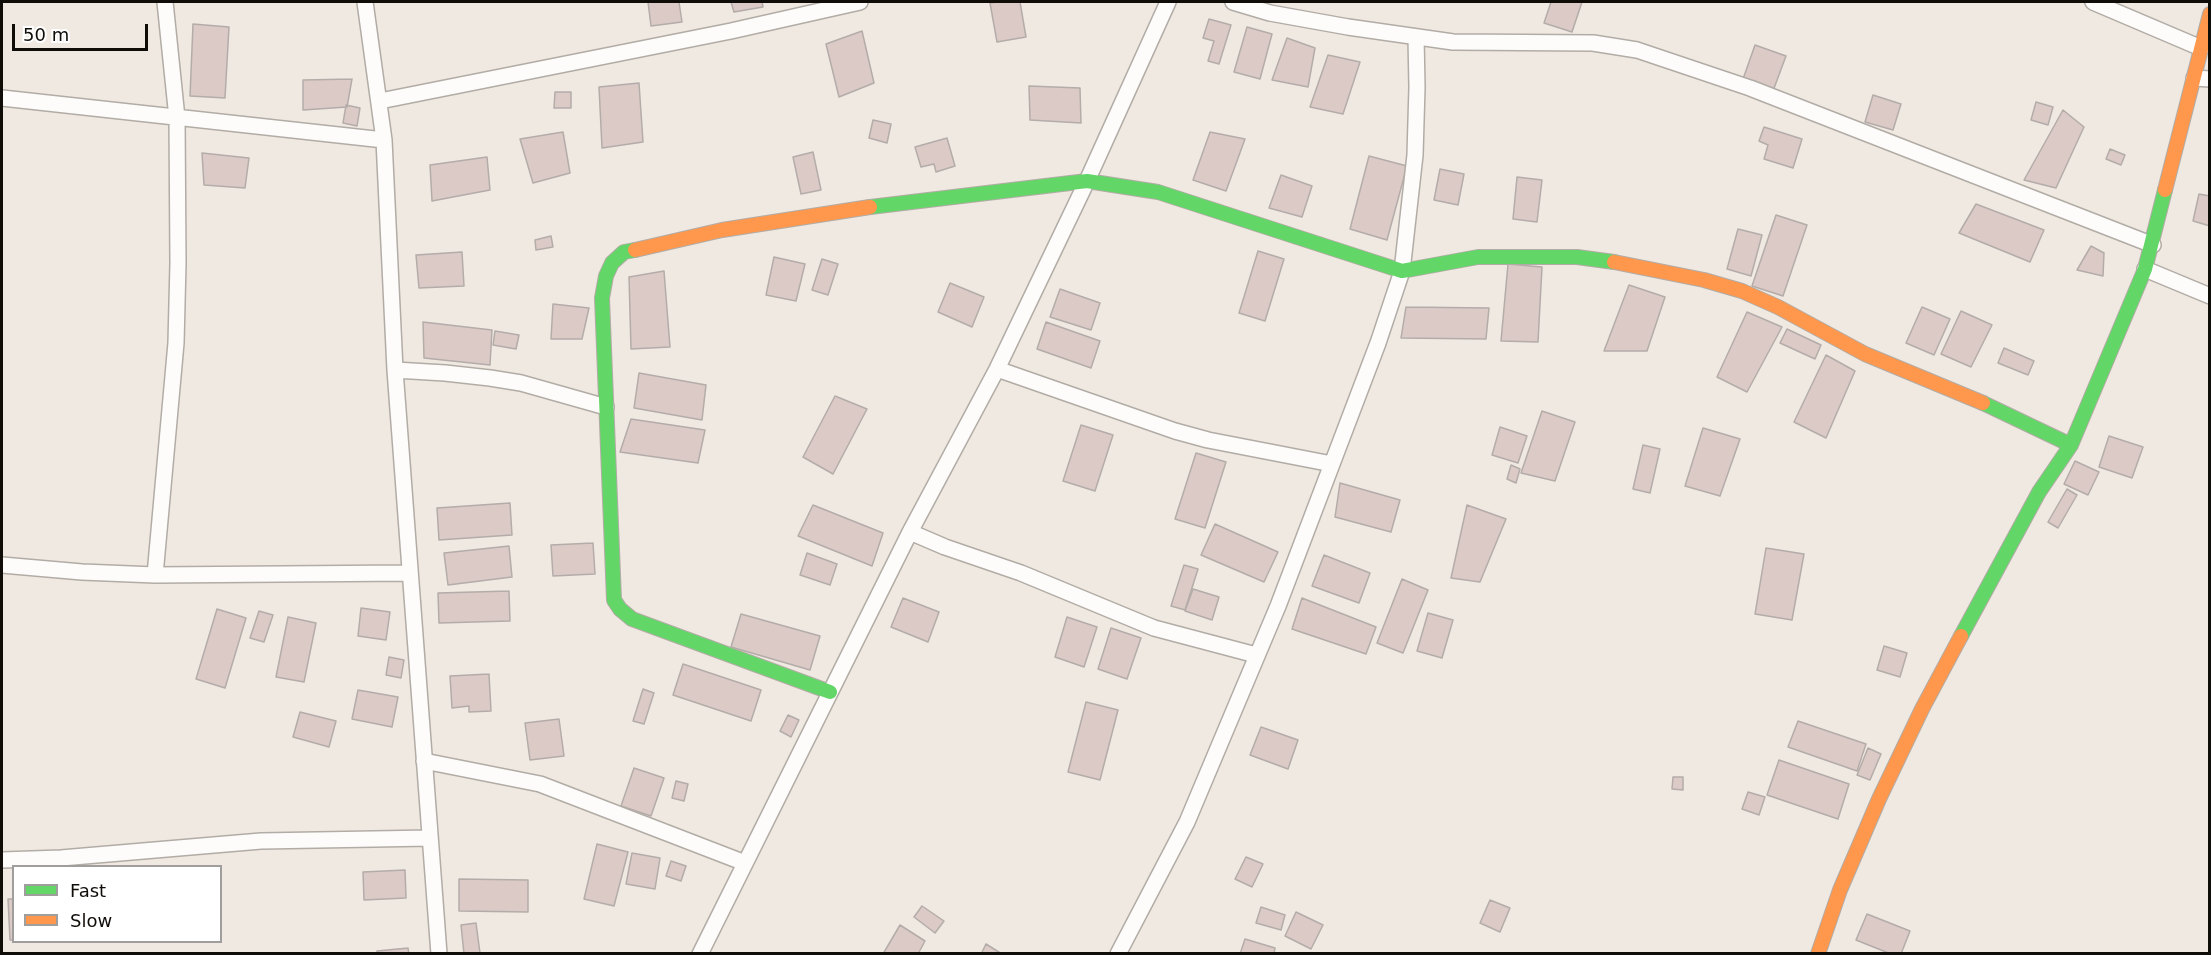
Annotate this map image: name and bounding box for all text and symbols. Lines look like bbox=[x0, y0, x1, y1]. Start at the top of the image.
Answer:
scale bar bbox=[15, 12, 152, 50]
text: 50 m bbox=[23, 24, 69, 45]
legend bbox=[12, 865, 222, 943]
text: Fast bbox=[70, 880, 106, 901]
text: Slow bbox=[70, 910, 112, 931]

